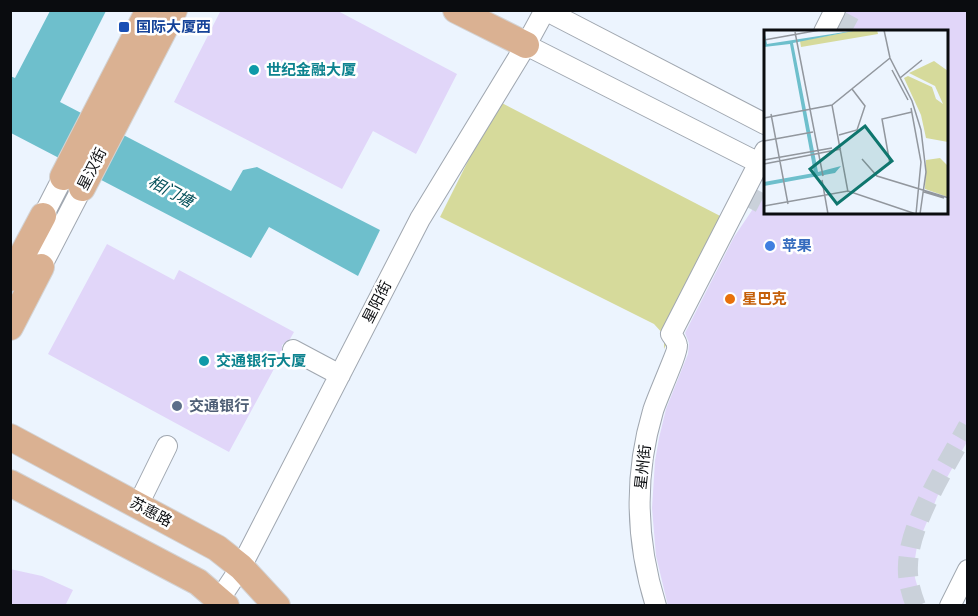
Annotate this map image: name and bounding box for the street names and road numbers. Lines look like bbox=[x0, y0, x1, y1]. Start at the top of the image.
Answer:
street label: 星汉街 bbox=[74, 145, 110, 193]
street label: 星阳街 bbox=[359, 278, 395, 326]
street label: 星州街 bbox=[632, 444, 654, 490]
street label: 苏惠路 bbox=[127, 493, 175, 531]

